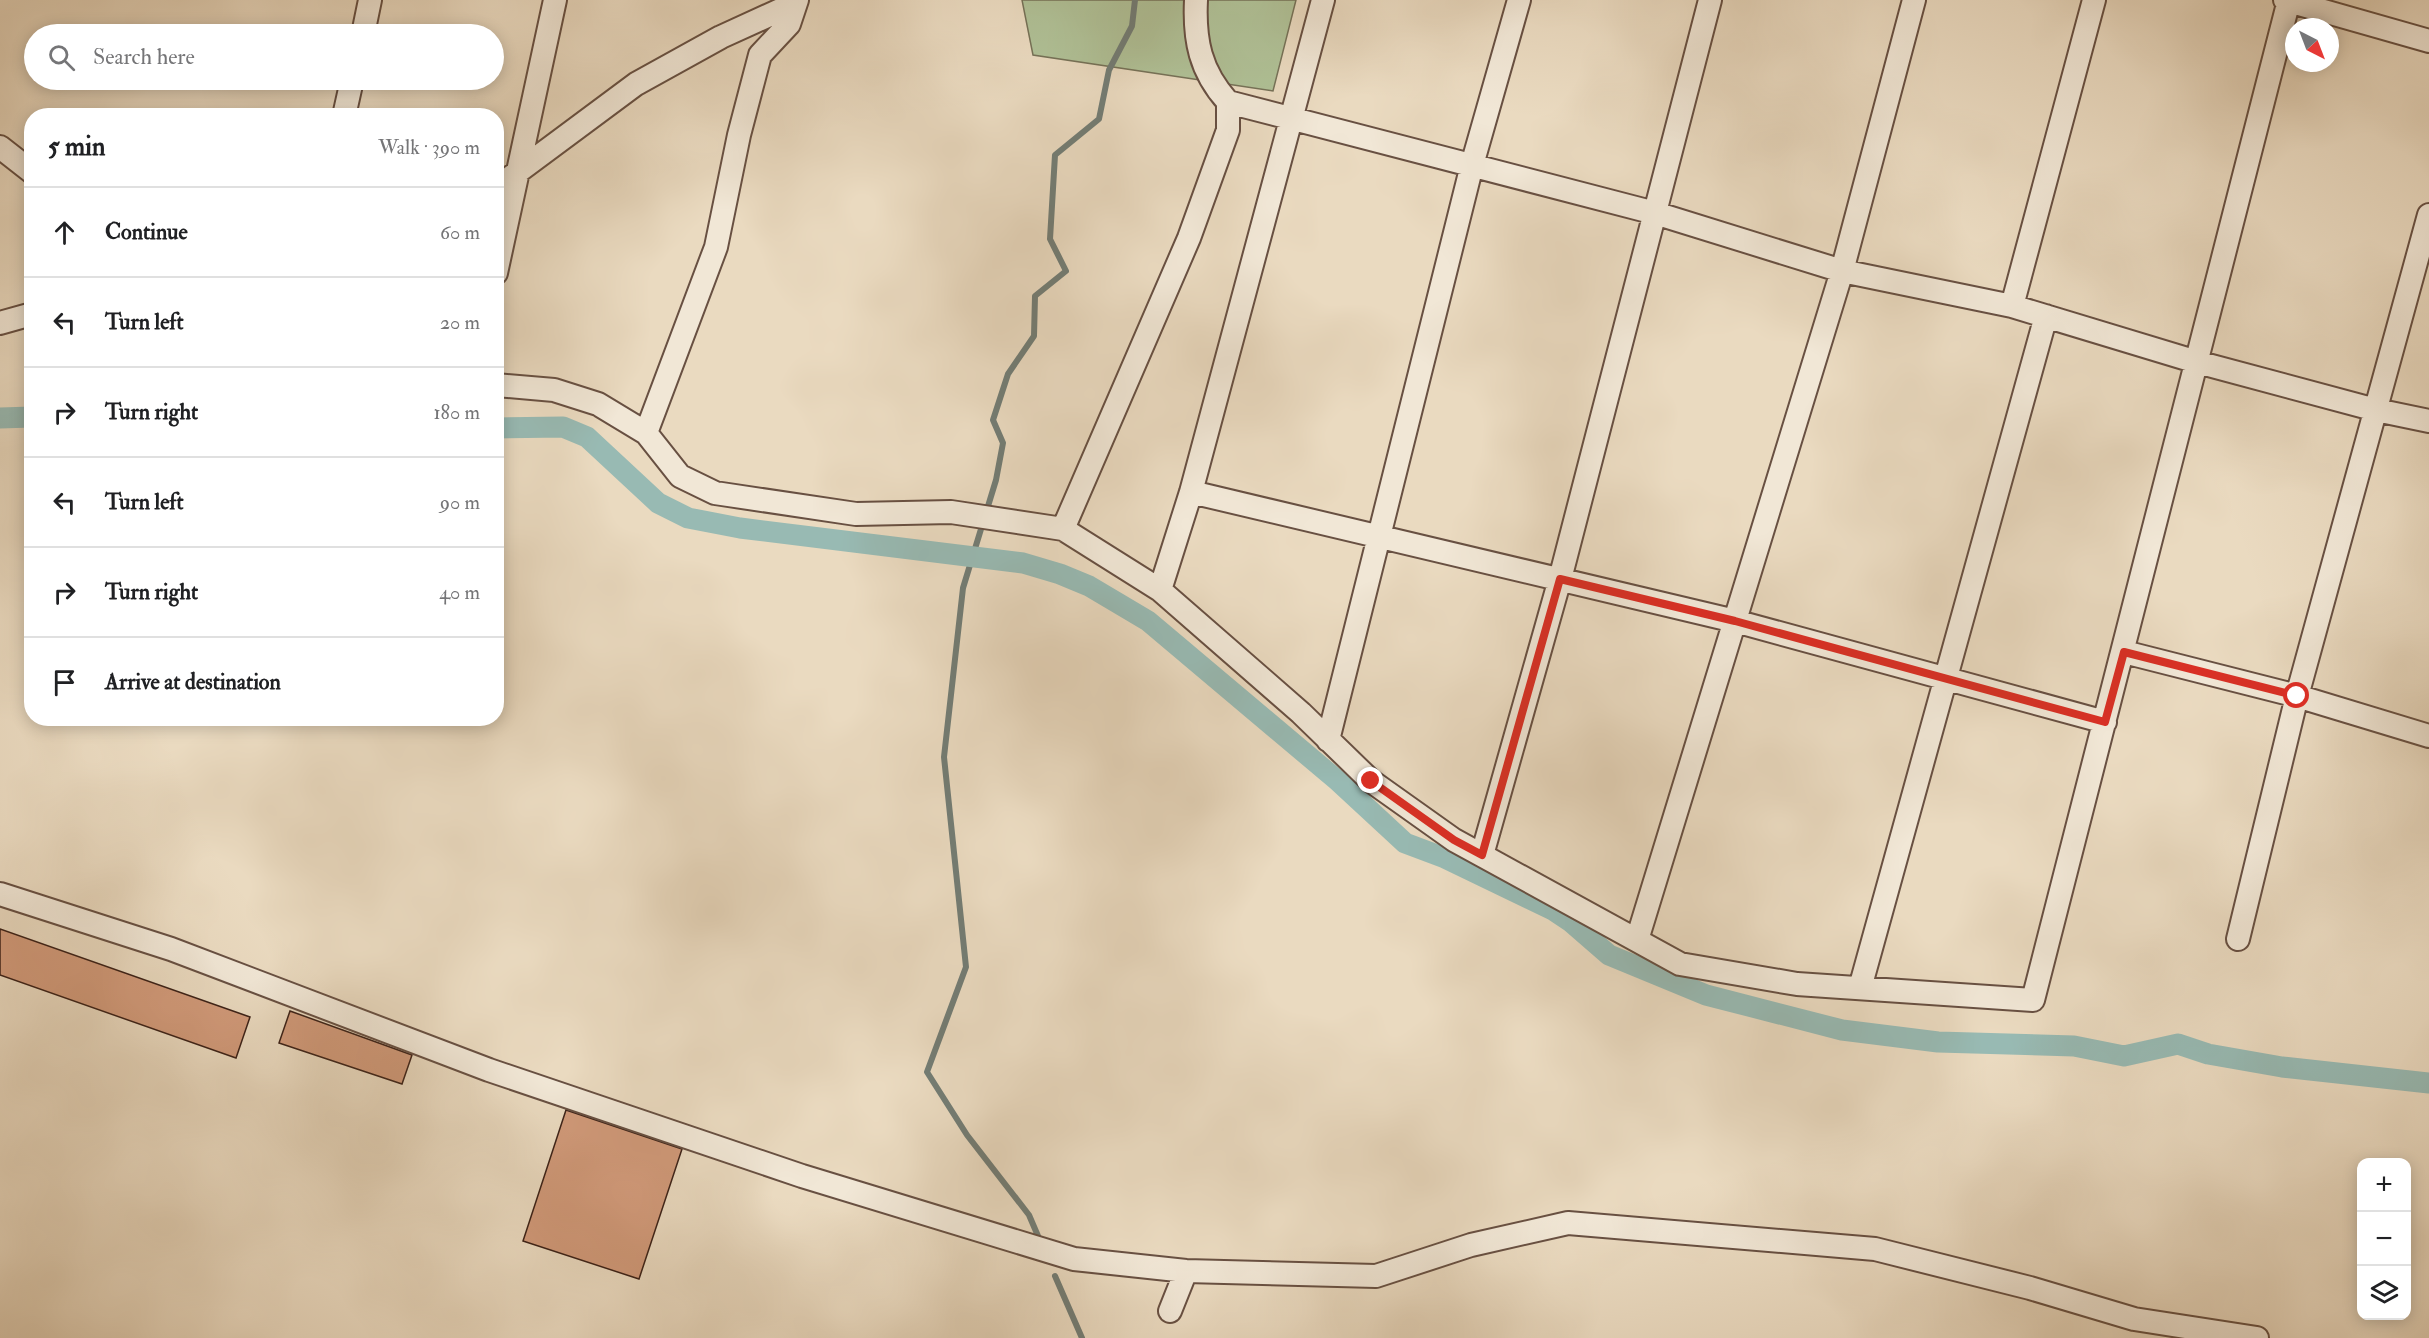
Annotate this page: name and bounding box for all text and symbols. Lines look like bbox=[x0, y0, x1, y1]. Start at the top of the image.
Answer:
north arrow bbox=[2285, 18, 2339, 72]
search box bbox=[24, 24, 504, 90]
icon: search bbox=[45, 41, 78, 74]
text: Search here bbox=[93, 43, 195, 71]
text: 5 min bbox=[48, 131, 105, 163]
text: Walk · 390 m bbox=[378, 135, 480, 160]
icon: ahead bbox=[48, 216, 81, 249]
text: Continue bbox=[105, 218, 188, 246]
text: 60 m bbox=[440, 220, 480, 245]
icon: left bbox=[48, 306, 81, 339]
text: Turn left bbox=[105, 308, 184, 336]
text: 20 m bbox=[440, 310, 480, 335]
icon: right bbox=[48, 396, 81, 429]
text: Turn right bbox=[105, 398, 198, 426]
text: 180 m bbox=[433, 400, 480, 425]
icon: left bbox=[48, 486, 81, 519]
text: Turn left bbox=[105, 488, 184, 516]
text: 90 m bbox=[440, 490, 480, 515]
icon: right bbox=[48, 576, 81, 609]
text: Turn right bbox=[105, 578, 198, 606]
text: 40 m bbox=[439, 580, 480, 605]
icon: arrive bbox=[48, 666, 81, 699]
text: Arrive at destination bbox=[105, 668, 281, 696]
route start bbox=[2283, 682, 2309, 708]
route end bbox=[1357, 767, 1383, 793]
map controls bbox=[2357, 1158, 2411, 1320]
button: + bbox=[2357, 1158, 2411, 1212]
button: − bbox=[2357, 1212, 2411, 1266]
button: layers bbox=[2357, 1266, 2411, 1320]

